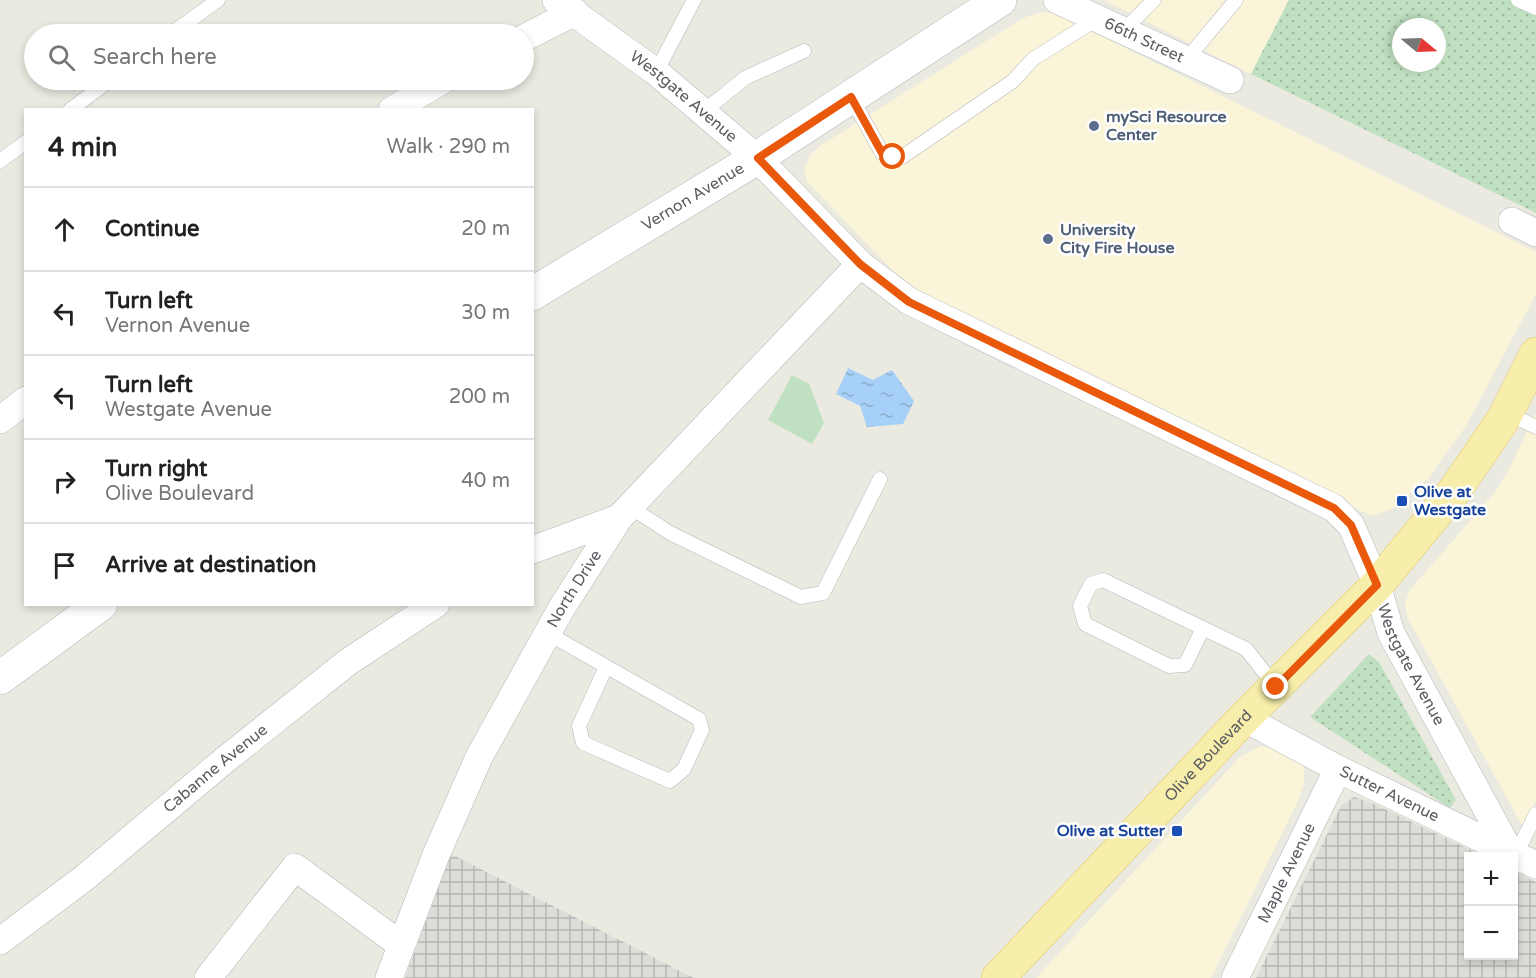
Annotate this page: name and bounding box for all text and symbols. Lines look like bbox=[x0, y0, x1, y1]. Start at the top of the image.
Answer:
street label: 66th Street bbox=[1101, 13, 1187, 67]
north arrow bbox=[1392, 18, 1446, 72]
search box bbox=[24, 24, 534, 90]
icon: search bbox=[45, 41, 78, 74]
text: Search here bbox=[93, 44, 217, 70]
street label: Westgate Avenue bbox=[626, 46, 741, 147]
place label: mySci Resource Center bbox=[1106, 107, 1227, 145]
marker: mySci Resource Center bbox=[1087, 119, 1101, 133]
text: 4 min bbox=[48, 132, 117, 163]
text: Walk · 290 m bbox=[387, 135, 510, 159]
route start bbox=[879, 143, 905, 169]
street label: Vernon Avenue bbox=[638, 158, 748, 235]
icon: ahead bbox=[48, 213, 81, 246]
text: Continue bbox=[105, 216, 200, 242]
text: 20 m bbox=[461, 217, 510, 241]
place label: University City Fire House bbox=[1060, 220, 1175, 258]
marker: University City Fire House bbox=[1041, 232, 1055, 246]
text: Turn left bbox=[105, 288, 193, 314]
icon: left bbox=[48, 297, 81, 330]
text: 30 m bbox=[461, 301, 510, 325]
text: Vernon Avenue bbox=[105, 314, 250, 338]
text: Turn left bbox=[105, 372, 193, 398]
icon: left bbox=[48, 381, 81, 414]
text: 200 m bbox=[449, 385, 510, 409]
text: Westgate Avenue bbox=[105, 398, 272, 422]
text: Turn right bbox=[105, 456, 207, 482]
icon: right bbox=[48, 465, 81, 498]
text: 40 m bbox=[461, 469, 510, 493]
text: Olive Boulevard bbox=[105, 482, 254, 506]
place label: Olive at Westgate bbox=[1414, 482, 1486, 520]
marker: Olive at Westgate bbox=[1395, 494, 1409, 508]
street label: North Drive bbox=[543, 546, 606, 631]
icon: arrive bbox=[48, 549, 81, 582]
text: Arrive at destination bbox=[105, 552, 316, 578]
street label: Westgate Avenue bbox=[1373, 601, 1449, 729]
route end bbox=[1262, 673, 1288, 699]
street label: Olive Boulevard bbox=[1160, 705, 1257, 806]
street label: Cabanne Avenue bbox=[159, 720, 272, 817]
street label: Sutter Avenue bbox=[1336, 761, 1442, 827]
street label: Maple Avenue bbox=[1254, 820, 1320, 926]
place label: Olive at Sutter bbox=[1057, 821, 1166, 841]
marker: Olive at Sutter bbox=[1170, 824, 1184, 838]
map controls bbox=[1464, 852, 1518, 960]
button: + bbox=[1464, 852, 1518, 906]
button: − bbox=[1464, 906, 1518, 960]

